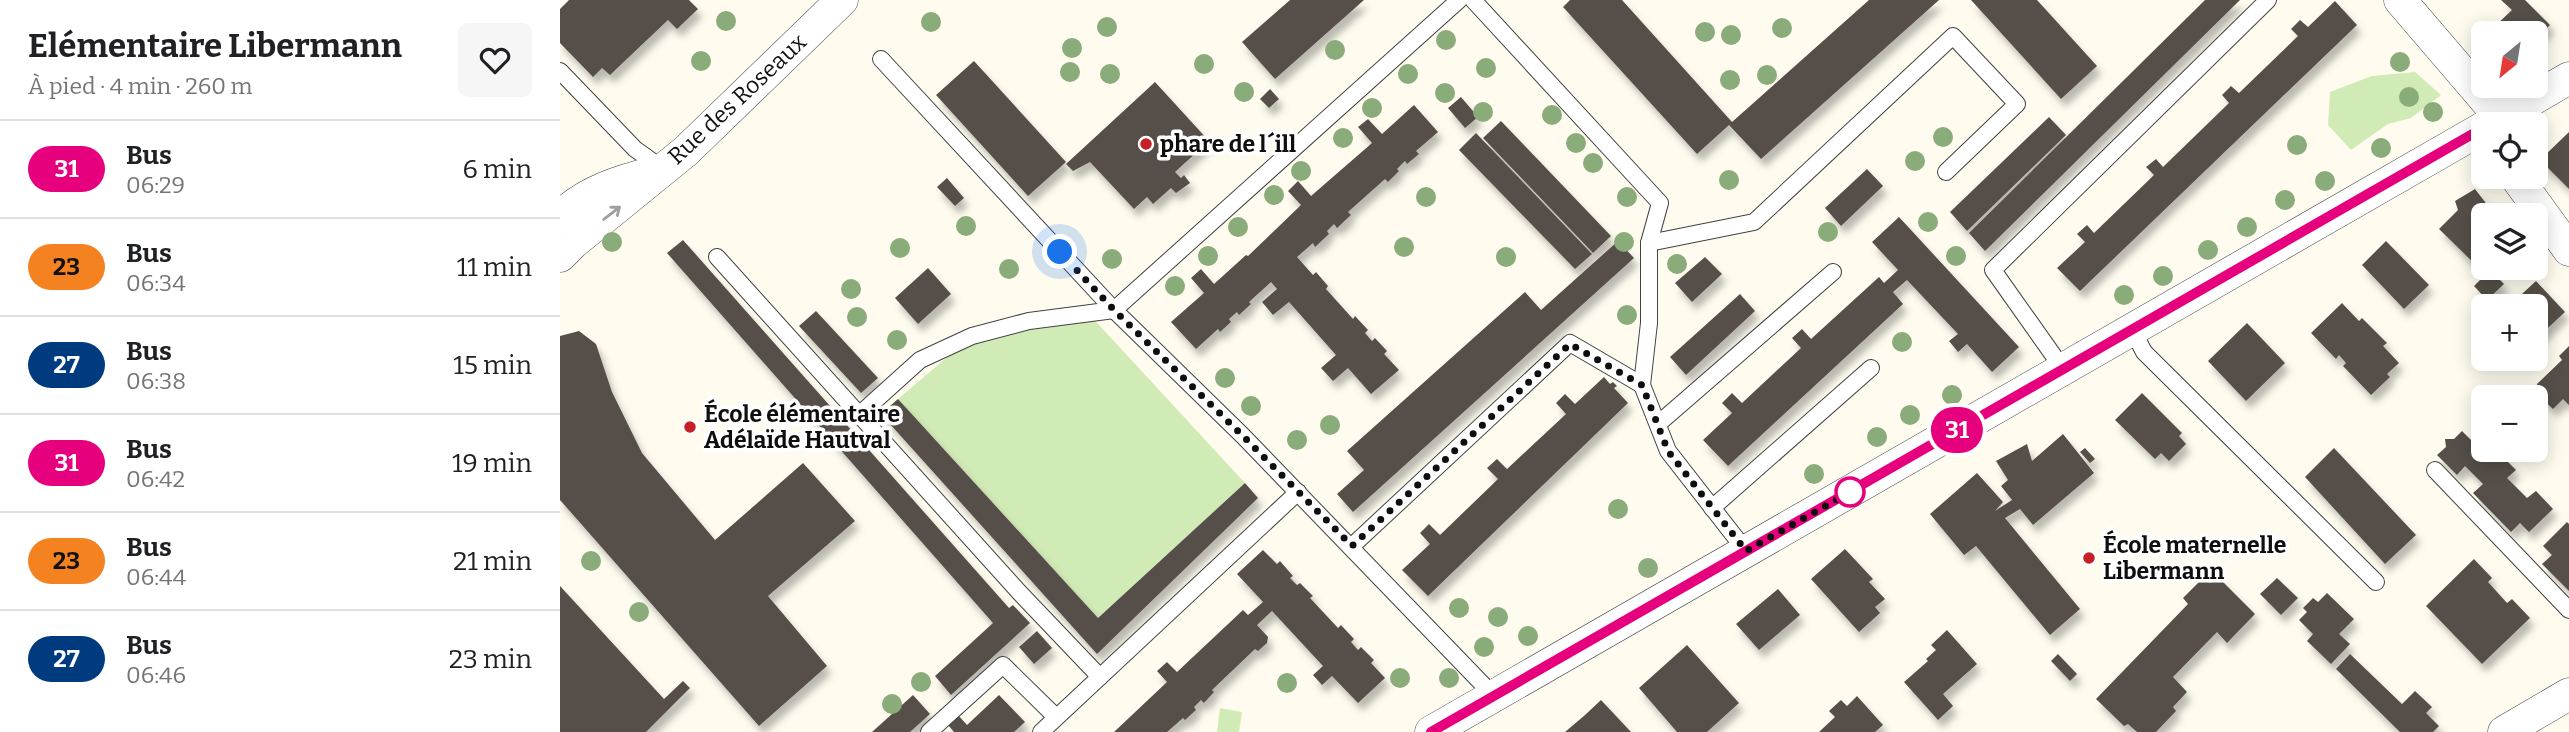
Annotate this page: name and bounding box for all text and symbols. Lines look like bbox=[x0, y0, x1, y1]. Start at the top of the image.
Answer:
north arrow bbox=[2471, 21, 2548, 98]
map controls bbox=[2471, 21, 2548, 462]
button: heart bbox=[458, 23, 532, 97]
text: Elémentaire Libermann bbox=[28, 26, 402, 66]
street label: Rue des Roseaux bbox=[662, 28, 812, 170]
text: À pied · 4 min · 260 m bbox=[28, 72, 252, 100]
button: locate bbox=[2471, 112, 2548, 189]
place label: phare de l´ill bbox=[1160, 130, 1296, 158]
marker: phare de l´ill bbox=[1138, 136, 1154, 152]
text: Bus bbox=[126, 140, 172, 171]
text: 6 min bbox=[463, 154, 532, 185]
text: 31 bbox=[54, 155, 79, 183]
text: 06:29 bbox=[126, 171, 185, 199]
button: layers bbox=[2471, 203, 2548, 280]
one-way arrow bbox=[602, 205, 620, 220]
your location bbox=[1042, 234, 1077, 269]
text: Bus bbox=[126, 238, 172, 269]
text: 11 min bbox=[457, 252, 532, 283]
text: 23 bbox=[53, 253, 80, 281]
text: 06:34 bbox=[126, 269, 186, 297]
button: + bbox=[2471, 294, 2548, 371]
text: Bus bbox=[126, 336, 172, 367]
text: 15 min bbox=[453, 350, 532, 381]
text: 27 bbox=[53, 351, 80, 379]
text: 06:38 bbox=[126, 367, 186, 395]
button: − bbox=[2471, 385, 2548, 462]
place label: École élémentaire Adélaïde Hautval bbox=[704, 398, 900, 454]
line badge: 31 bbox=[1926, 407, 1988, 453]
text: 31 bbox=[1945, 416, 1969, 444]
marker: École élémentaire Adélaïde Hautval bbox=[682, 419, 698, 435]
text: Bus bbox=[126, 434, 172, 465]
text: 19 min bbox=[452, 448, 532, 479]
text: 31 bbox=[54, 449, 79, 477]
text: 06:42 bbox=[126, 465, 185, 493]
unlabelled marker bbox=[1835, 477, 1865, 507]
place label: École maternelle Libermann bbox=[2103, 529, 2286, 585]
text: Bus bbox=[126, 532, 172, 563]
text: 21 min bbox=[453, 546, 532, 577]
text: 23 bbox=[53, 547, 80, 575]
marker: École maternelle Libermann bbox=[2081, 550, 2097, 566]
text: 06:44 bbox=[126, 563, 186, 591]
text: Bus bbox=[126, 630, 172, 661]
text: 23 min bbox=[449, 644, 532, 675]
text: 27 bbox=[53, 645, 80, 673]
text: 06:46 bbox=[126, 661, 186, 689]

